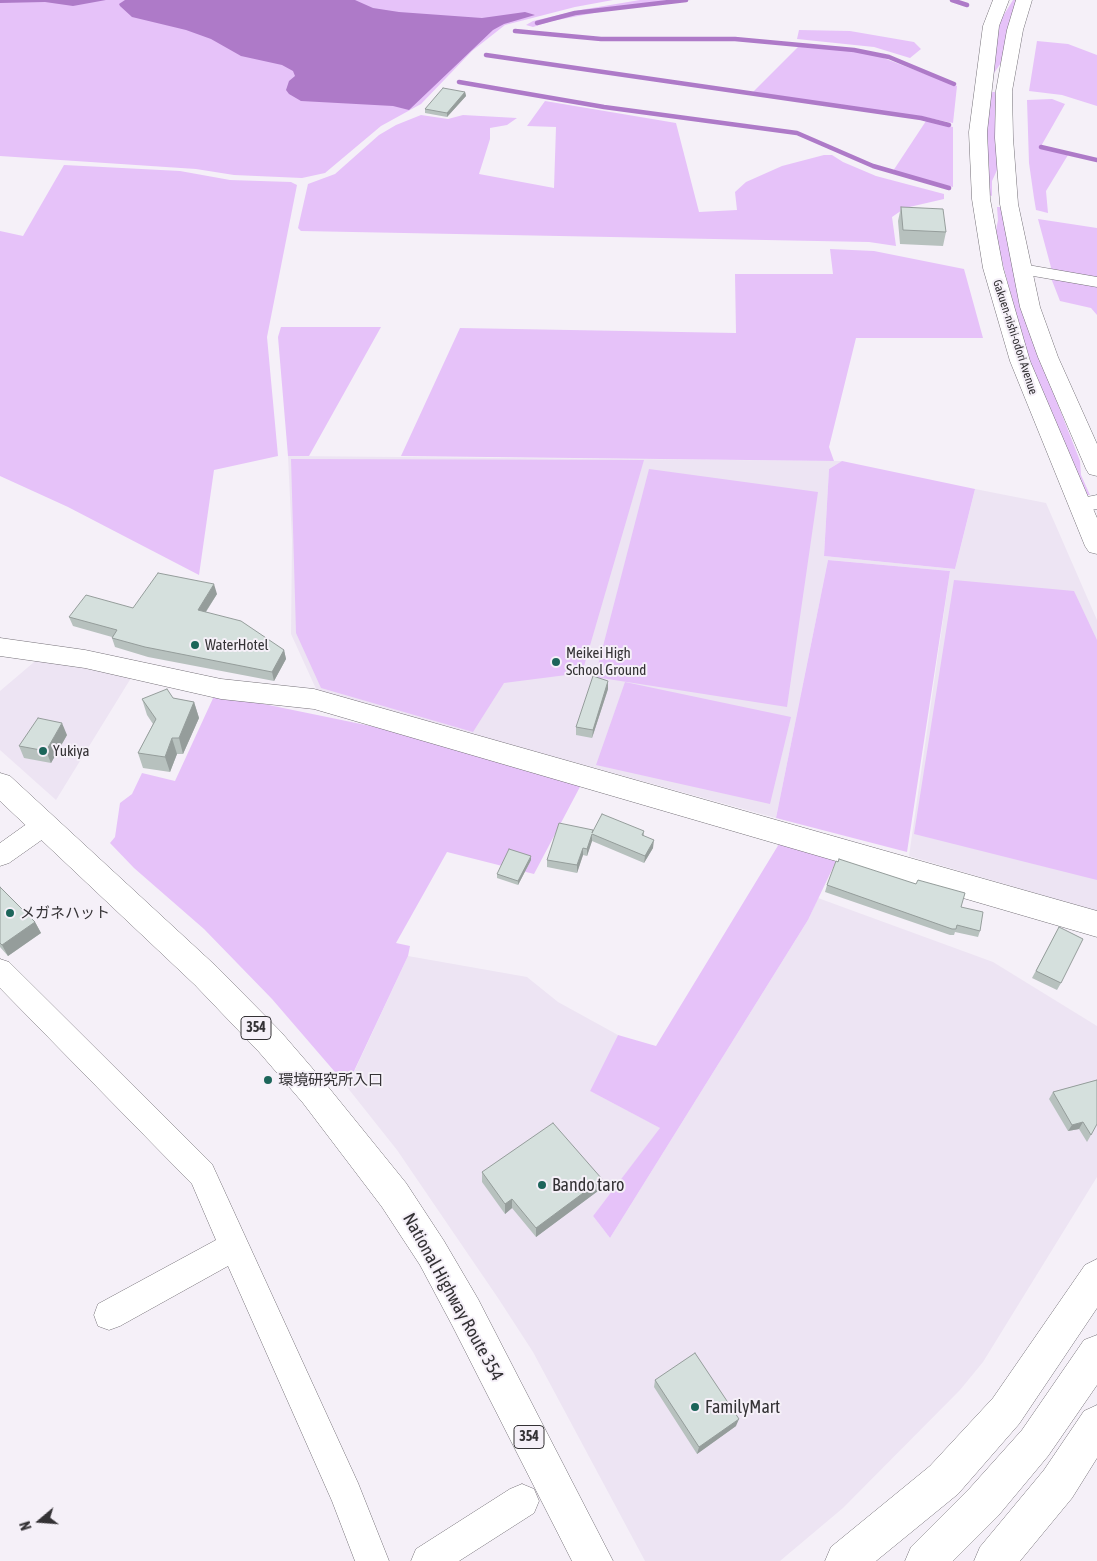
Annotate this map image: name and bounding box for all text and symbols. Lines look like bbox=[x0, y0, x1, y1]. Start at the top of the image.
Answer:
street label: Gakuen-nishi-odori Avenue bbox=[990, 278, 1040, 396]
place label: WaterHotel bbox=[205, 636, 269, 654]
marker: WaterHotel bbox=[189, 639, 201, 651]
place label: Meikei High School Ground bbox=[566, 644, 646, 679]
marker: Meikei High School Ground bbox=[550, 656, 562, 668]
place label: Yukiya bbox=[53, 742, 90, 760]
marker: Yukiya bbox=[37, 745, 49, 757]
place label: メガネハット bbox=[20, 904, 110, 922]
marker: メガネハット bbox=[4, 907, 16, 919]
road number: 354 bbox=[241, 1016, 271, 1040]
place label: 環境研究所入口 bbox=[278, 1071, 383, 1089]
marker: 環境研究所入口 bbox=[262, 1074, 274, 1086]
place label: Bando taro bbox=[552, 1174, 624, 1196]
marker: Bando taro bbox=[536, 1179, 548, 1191]
street label: National Highway Route 354 bbox=[398, 1209, 508, 1385]
place label: FamilyMart bbox=[705, 1396, 780, 1418]
marker: FamilyMart bbox=[689, 1401, 701, 1413]
road number: 354 bbox=[514, 1425, 544, 1448]
north arrow bbox=[15, 1496, 65, 1546]
text: N bbox=[17, 1519, 35, 1532]

